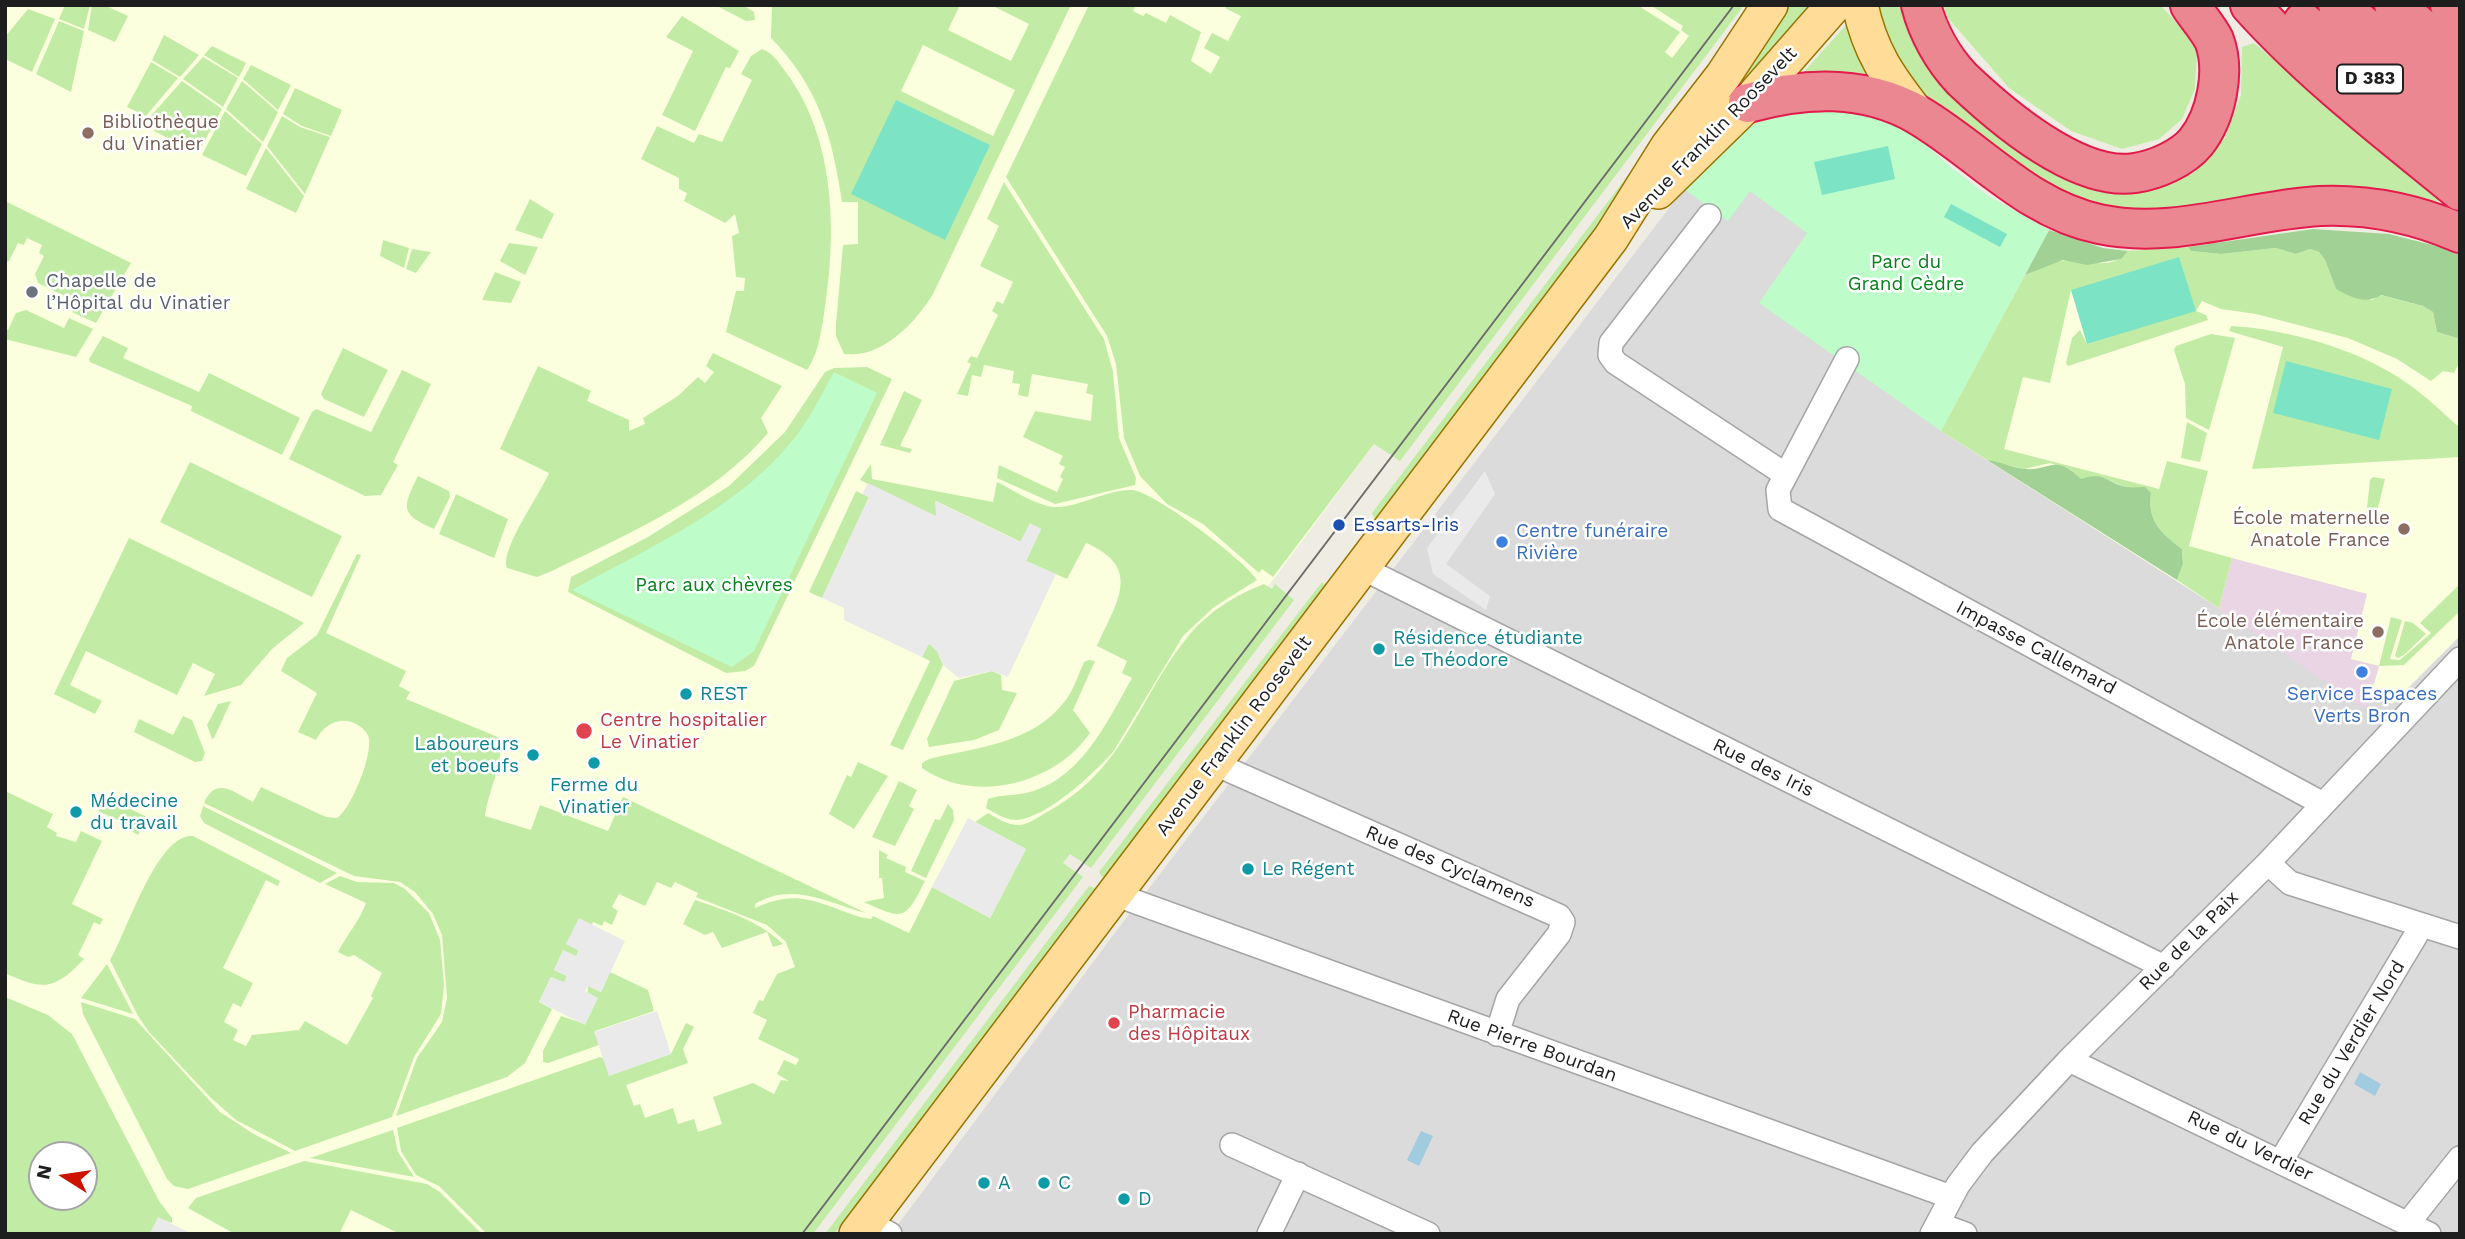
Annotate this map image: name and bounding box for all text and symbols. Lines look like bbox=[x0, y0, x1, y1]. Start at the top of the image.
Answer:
street label: Avenue Franklin Roosevelt bbox=[1616, 42, 1802, 234]
road number: D 383 bbox=[2337, 64, 2403, 94]
place label: Bibliothèque du Vinatier bbox=[102, 111, 219, 155]
marker: Bibliothèque du Vinatier bbox=[80, 125, 96, 141]
park label: Parc du Grand Cèdre bbox=[1848, 251, 1964, 295]
place label: Chapelle de l’Hôpital du Vinatier bbox=[46, 270, 231, 314]
marker: Chapelle de l’Hôpital du Vinatier bbox=[24, 284, 40, 300]
place label: École maternelle Anatole France bbox=[2232, 507, 2390, 551]
place label: Essarts-Iris bbox=[1353, 514, 1459, 536]
marker: Essarts-Iris bbox=[1331, 517, 1347, 533]
place label: Centre funéraire Rivière bbox=[1516, 520, 1668, 564]
marker: École maternelle Anatole France bbox=[2396, 521, 2412, 537]
marker: Centre funéraire Rivière bbox=[1494, 534, 1510, 550]
park label: Parc aux chèvres bbox=[635, 574, 793, 596]
street label: Impasse Callemard bbox=[1952, 596, 2120, 700]
place label: École élémentaire Anatole France bbox=[2196, 610, 2364, 654]
marker: École élémentaire Anatole France bbox=[2370, 624, 2386, 640]
place label: Résidence étudiante Le Théodore bbox=[1393, 627, 1583, 671]
street label: Avenue Franklin Roosevelt bbox=[1151, 632, 1317, 840]
marker: Résidence étudiante Le Théodore bbox=[1371, 641, 1387, 657]
marker: Service Espaces Verts Bron bbox=[2354, 664, 2370, 680]
place label: REST bbox=[700, 683, 748, 705]
place label: Service Espaces Verts Bron bbox=[2287, 683, 2437, 727]
marker: REST bbox=[678, 686, 694, 702]
place label: Centre hospitalier Le Vinatier bbox=[600, 709, 767, 753]
marker: Centre hospitalier Le Vinatier bbox=[574, 721, 594, 741]
place label: Laboureurs et boeufs bbox=[414, 733, 519, 777]
street label: Rue des Iris bbox=[1709, 734, 1817, 802]
marker: Laboureurs et boeufs bbox=[525, 747, 541, 763]
marker: Ferme du Vinatier bbox=[586, 755, 602, 771]
place label: Ferme du Vinatier bbox=[550, 774, 638, 818]
place label: Médecine du travail bbox=[90, 790, 178, 834]
marker: Médecine du travail bbox=[68, 804, 84, 820]
street label: Rue des Cyclamens bbox=[1362, 821, 1538, 913]
place label: Le Régent bbox=[1262, 858, 1354, 880]
marker: Le Régent bbox=[1240, 861, 1256, 877]
street label: Rue de la Paix bbox=[2134, 886, 2244, 996]
street label: Rue du Verdier Nord bbox=[2294, 956, 2410, 1130]
place label: Pharmacie des Hôpitaux bbox=[1128, 1001, 1250, 1045]
street label: Rue Pierre Bourdan bbox=[1444, 1005, 1620, 1087]
marker: Pharmacie des Hôpitaux bbox=[1106, 1015, 1122, 1031]
street label: Rue du Verdier bbox=[2183, 1106, 2317, 1186]
north arrow bbox=[28, 1141, 98, 1211]
text: N bbox=[31, 1163, 57, 1181]
place label: A bbox=[998, 1172, 1011, 1194]
place label: C bbox=[1058, 1172, 1071, 1194]
marker: A bbox=[976, 1175, 992, 1191]
marker: C bbox=[1036, 1175, 1052, 1191]
place label: D bbox=[1138, 1188, 1152, 1210]
marker: D bbox=[1116, 1191, 1132, 1207]

